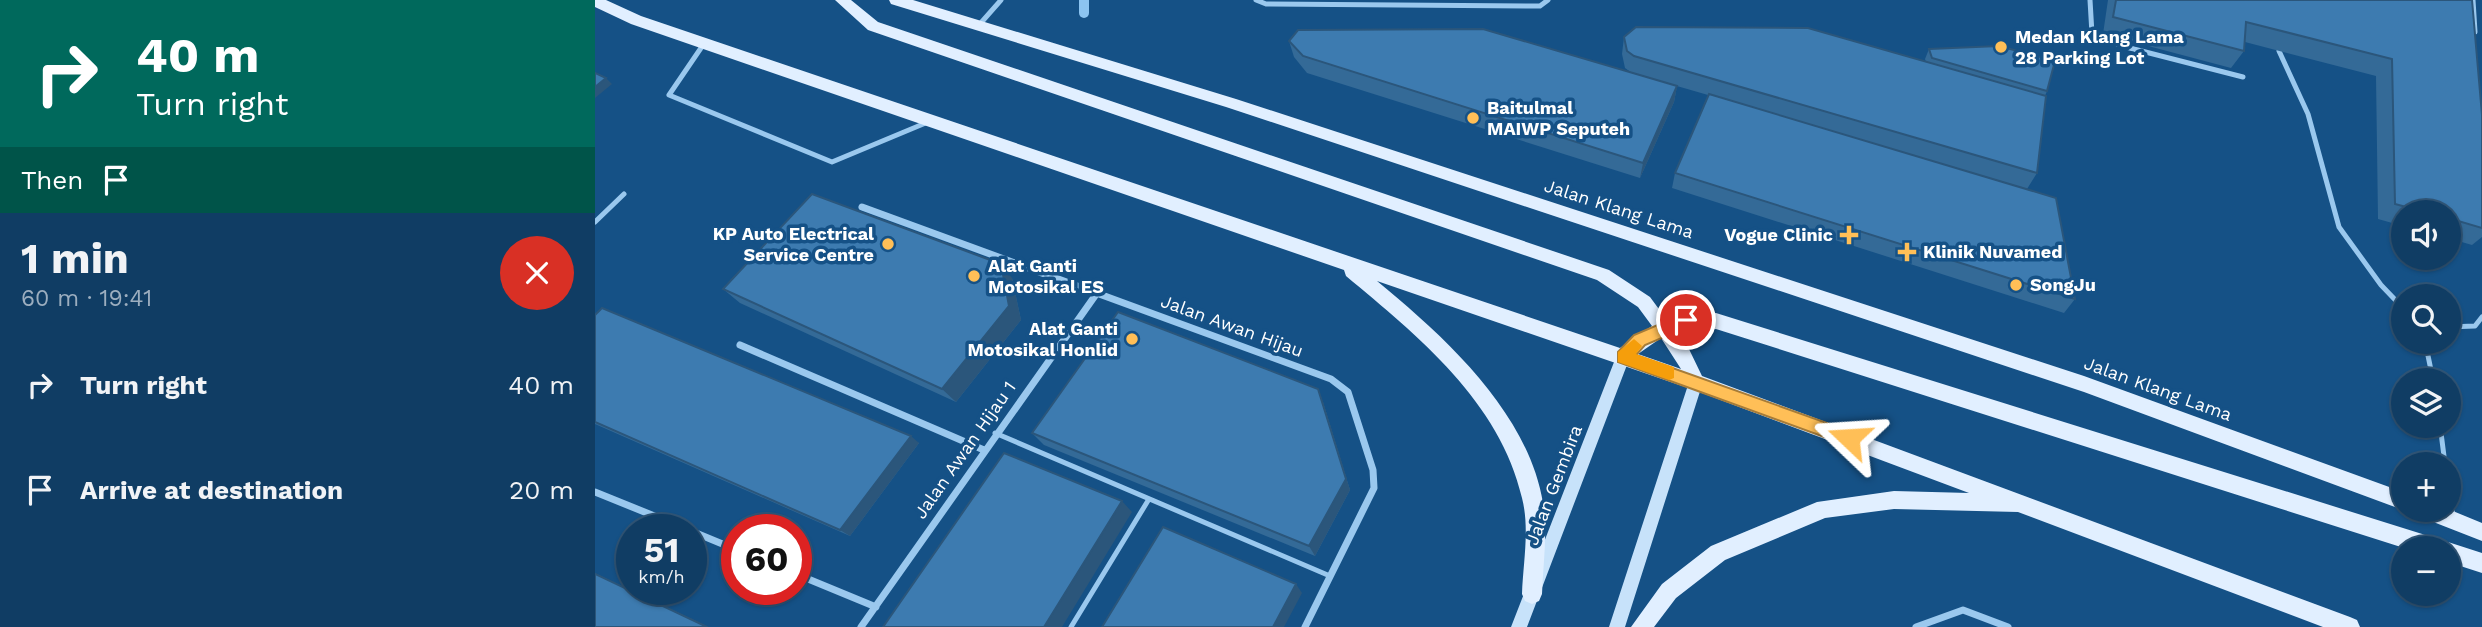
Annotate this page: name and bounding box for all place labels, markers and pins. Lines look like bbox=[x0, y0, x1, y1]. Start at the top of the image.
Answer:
place label: Medan Klang Lama 28 Parking Lot bbox=[2015, 26, 2184, 68]
marker: Medan Klang Lama 28 Parking Lot bbox=[1993, 39, 2009, 55]
place label: Baitulmal MAIWP Seputeh bbox=[1487, 97, 1630, 139]
marker: Baitulmal MAIWP Seputeh bbox=[1465, 110, 1481, 126]
place label: KP Auto Electrical Service Centre bbox=[713, 223, 874, 265]
place label: Vogue Clinic bbox=[1724, 224, 1833, 245]
marker: Vogue Clinic bbox=[1839, 225, 1859, 245]
marker: KP Auto Electrical Service Centre bbox=[880, 236, 896, 252]
place label: Klinik Nuvamed bbox=[1923, 241, 2062, 262]
marker: Klinik Nuvamed bbox=[1897, 242, 1917, 262]
place label: Alat Ganti Motosikal ES bbox=[988, 255, 1104, 297]
marker: Alat Ganti Motosikal ES bbox=[966, 268, 982, 284]
place label: SongJu bbox=[2030, 274, 2096, 295]
marker: SongJu bbox=[2008, 277, 2024, 293]
pin bbox=[1656, 290, 1716, 350]
place label: Alat Ganti Motosikal Honlid bbox=[968, 318, 1118, 360]
marker: Alat Ganti Motosikal Honlid bbox=[1124, 331, 1140, 347]

